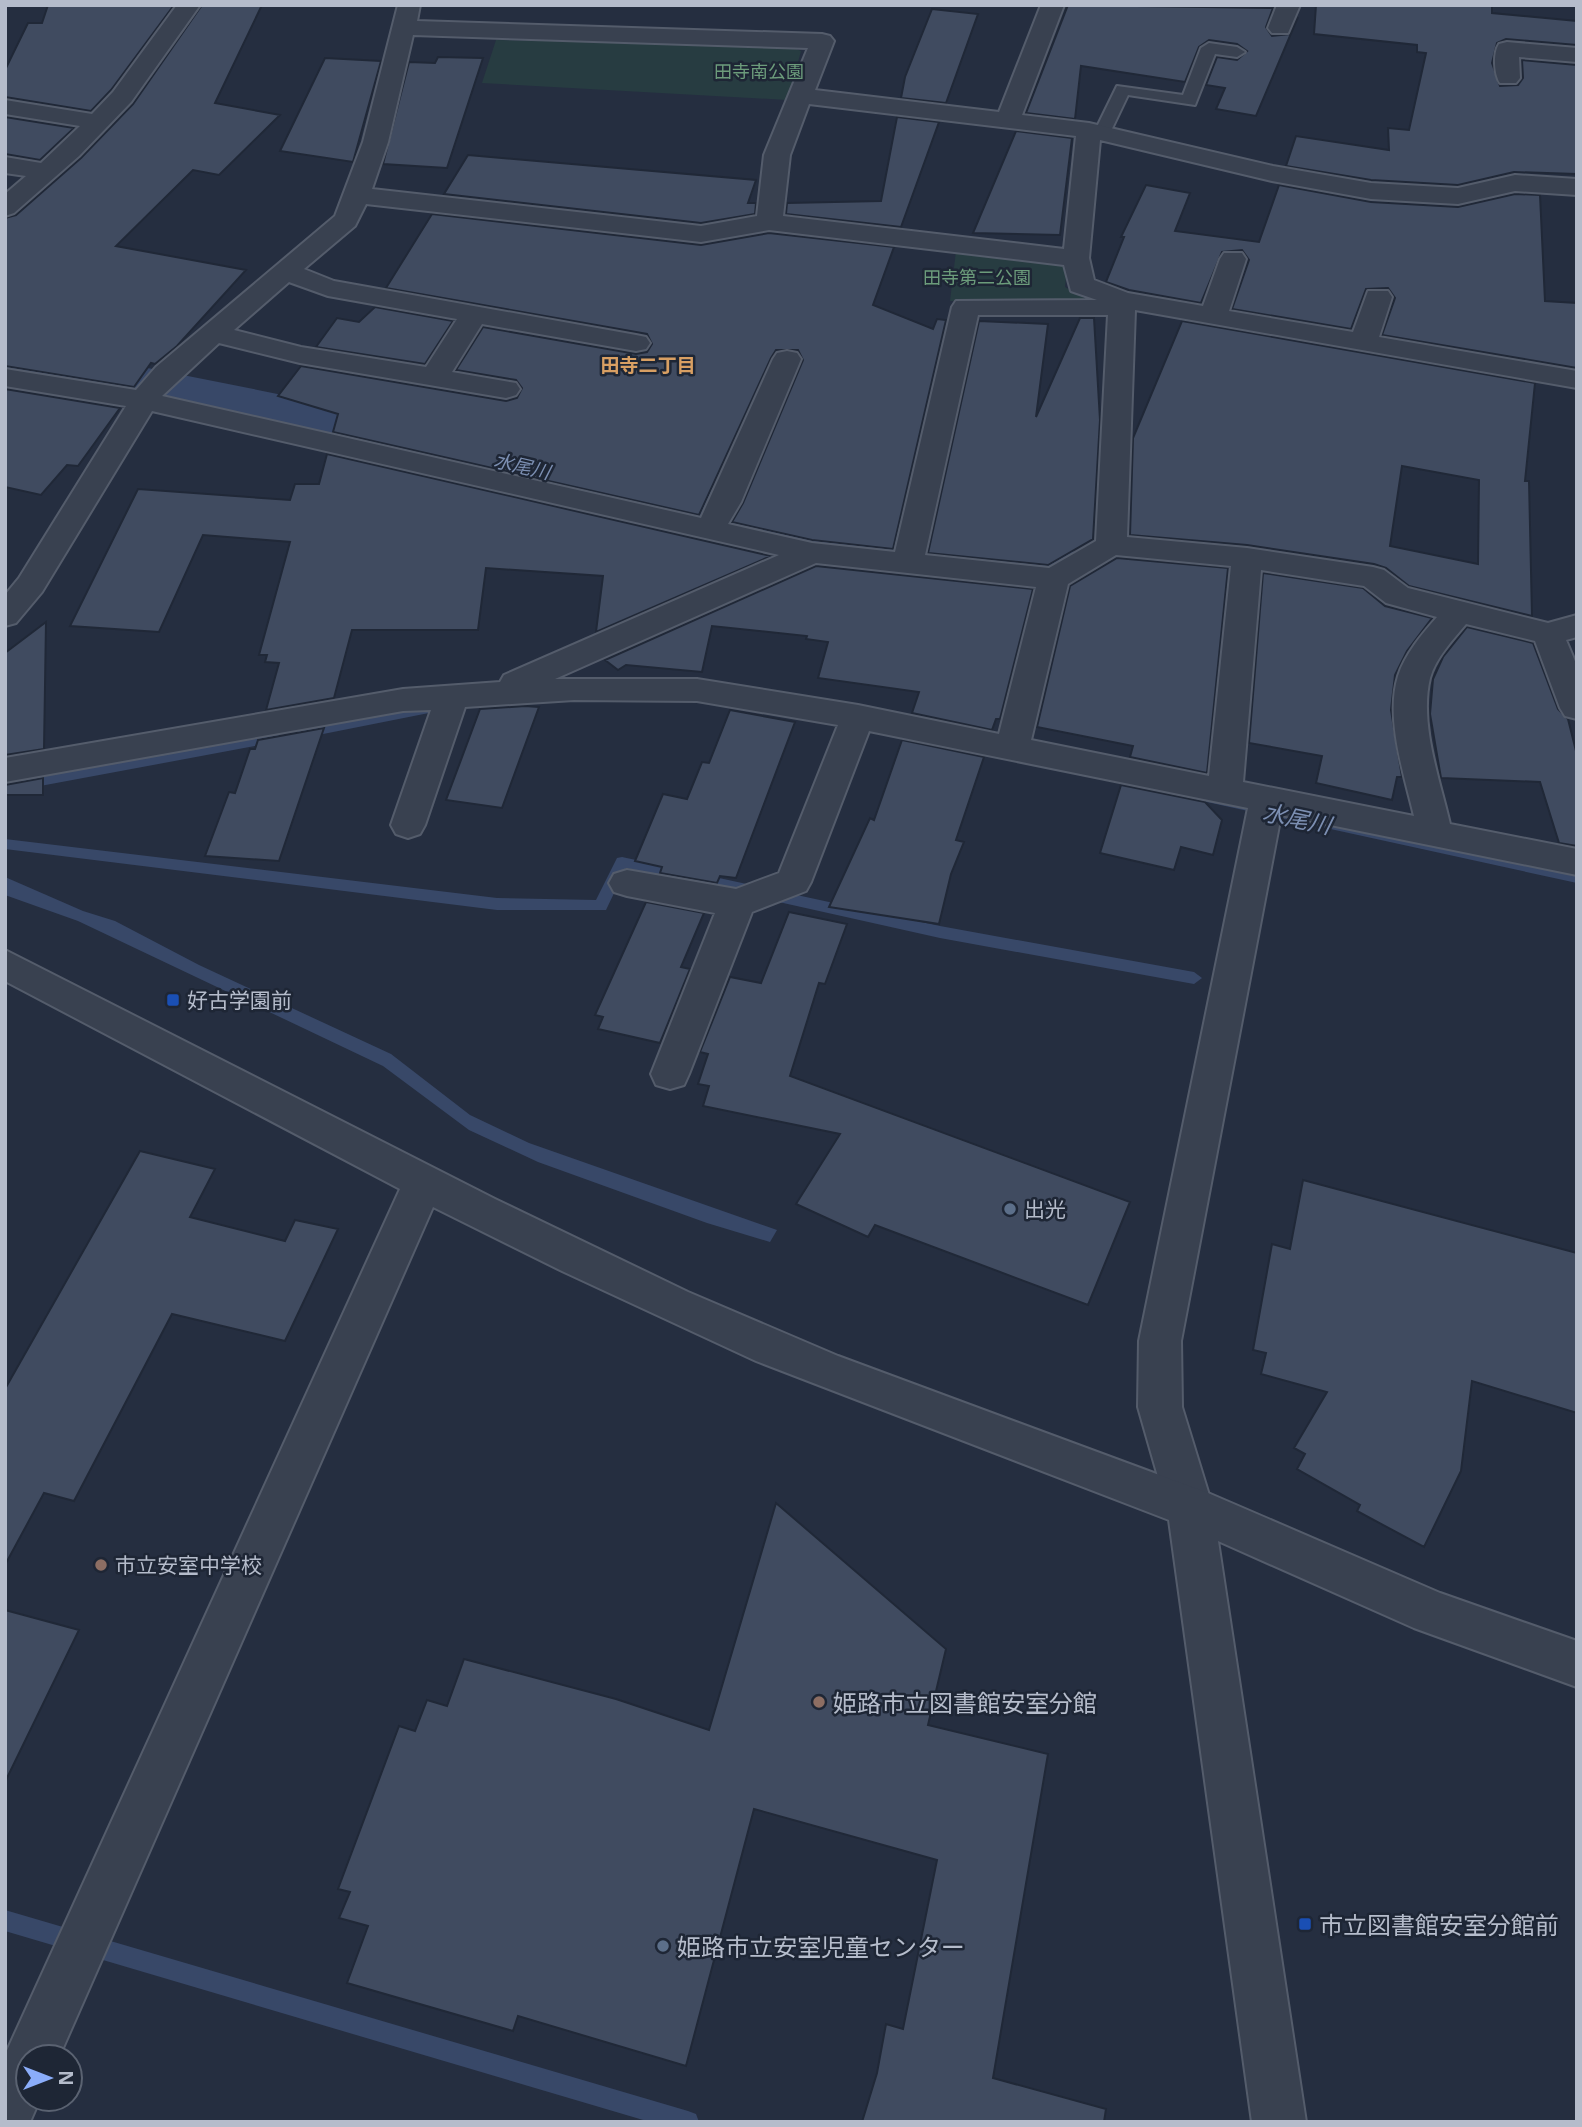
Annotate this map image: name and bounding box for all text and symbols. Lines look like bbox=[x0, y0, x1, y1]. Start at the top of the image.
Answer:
park label: 田寺南公園 bbox=[714, 59, 804, 83]
park label: 田寺第二公園 bbox=[923, 265, 1031, 289]
district label: 田寺二丁目 bbox=[600, 352, 696, 378]
water label: 水尾川 bbox=[491, 447, 555, 486]
water label: 水尾川 bbox=[1260, 795, 1337, 841]
place label: 好古学園前 bbox=[187, 986, 292, 1014]
marker: 好古学園前 bbox=[165, 992, 181, 1008]
place label: 出光 bbox=[1024, 1195, 1066, 1223]
marker: 出光 bbox=[1002, 1201, 1018, 1217]
place label: 市立安室中学校 bbox=[115, 1551, 262, 1579]
marker: 市立安室中学校 bbox=[93, 1557, 109, 1573]
place label: 姫路市立図書館安室分館 bbox=[833, 1686, 1097, 1719]
marker: 姫路市立図書館安室分館 bbox=[811, 1694, 827, 1710]
place label: 市立図書館安室分館前 bbox=[1319, 1908, 1559, 1941]
marker: 市立図書館安室分館前 bbox=[1297, 1916, 1313, 1932]
place label: 姫路市立安室児童センター bbox=[677, 1930, 965, 1963]
marker: 姫路市立安室児童センター bbox=[655, 1938, 671, 1954]
north arrow bbox=[14, 2043, 84, 2113]
text: N bbox=[53, 2070, 79, 2086]

